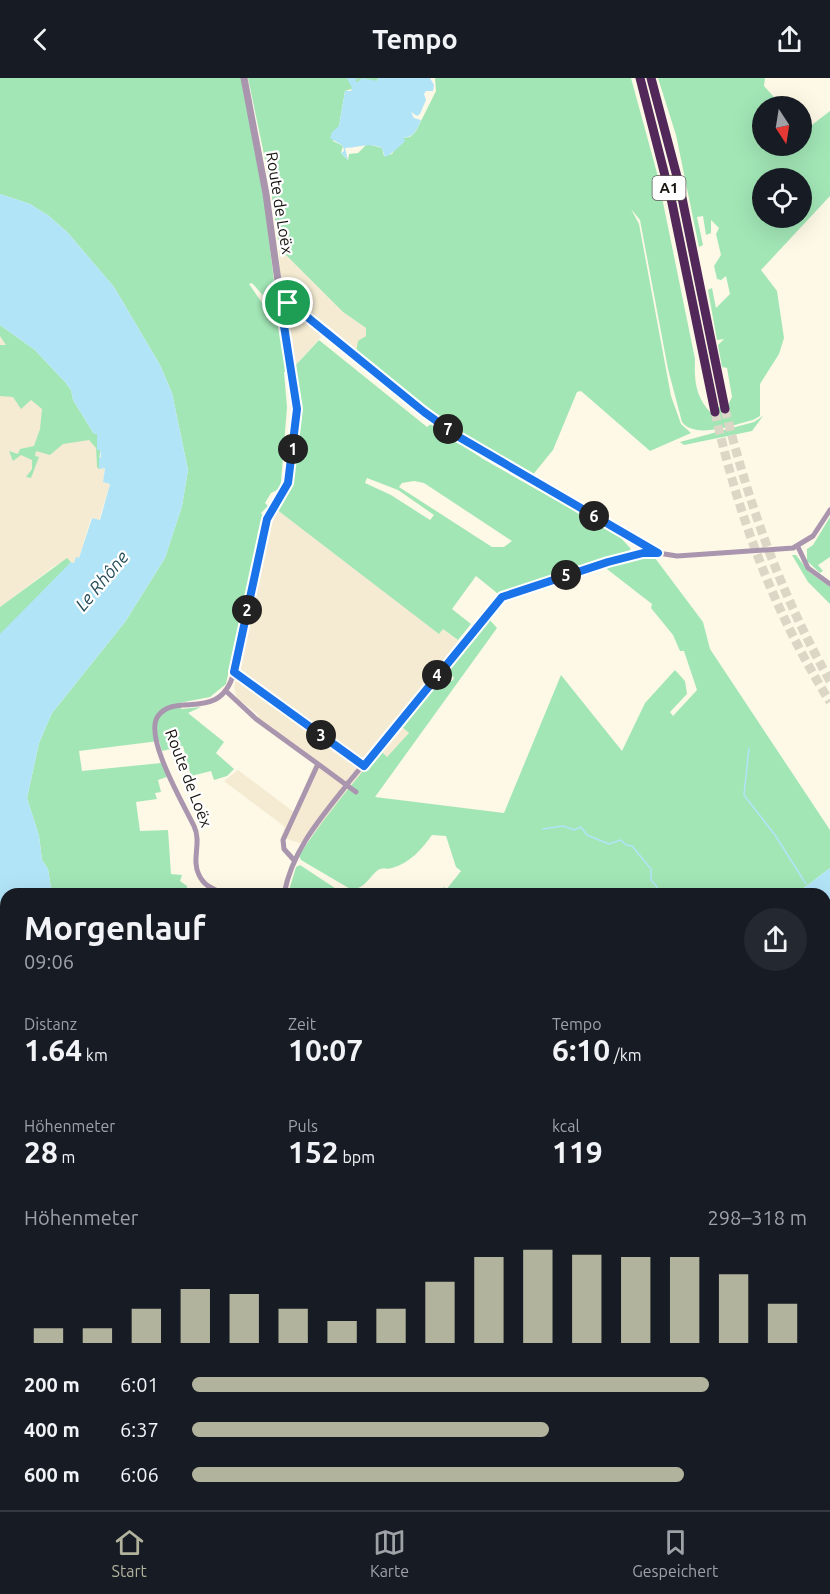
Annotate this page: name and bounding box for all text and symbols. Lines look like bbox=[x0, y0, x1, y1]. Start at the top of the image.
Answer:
icon: back bbox=[24, 23, 57, 56]
icon: share bbox=[773, 23, 806, 56]
text: Tempo bbox=[372, 24, 458, 54]
north arrow bbox=[752, 96, 812, 156]
map controls bbox=[752, 96, 812, 228]
street label: Route de Loëx bbox=[263, 150, 297, 256]
button: locate bbox=[752, 168, 812, 228]
road number: A1 bbox=[652, 176, 686, 200]
pin bbox=[262, 277, 313, 328]
icon: arrive bbox=[271, 286, 304, 319]
pin: 7 bbox=[433, 414, 463, 444]
text: 7 bbox=[443, 420, 453, 438]
pin: 1 bbox=[278, 434, 308, 464]
text: 1 bbox=[288, 440, 298, 458]
pin: 6 bbox=[579, 501, 609, 531]
text: 6 bbox=[589, 507, 599, 525]
water label: Le Rhône bbox=[71, 547, 132, 614]
pin: 5 bbox=[551, 560, 581, 590]
text: 5 bbox=[561, 566, 571, 584]
pin: 2 bbox=[232, 595, 262, 625]
text: 2 bbox=[242, 601, 252, 619]
pin: 4 bbox=[422, 660, 452, 690]
text: 4 bbox=[432, 666, 442, 684]
pin: 3 bbox=[306, 720, 336, 750]
street label: Route de Loëx bbox=[162, 726, 216, 830]
text: 3 bbox=[316, 726, 326, 744]
button: share bbox=[744, 908, 807, 971]
text: Morgenlauf bbox=[24, 909, 206, 946]
text: 09:06 bbox=[24, 950, 74, 973]
text: Distanz bbox=[24, 1015, 77, 1033]
text: Zeit bbox=[288, 1015, 316, 1033]
text: Tempo bbox=[552, 1015, 602, 1033]
text: 1.64 bbox=[24, 1033, 82, 1067]
text: 10:07 bbox=[288, 1033, 363, 1067]
text: 6:10 bbox=[552, 1033, 610, 1067]
text: km bbox=[82, 1046, 108, 1064]
text: /km bbox=[610, 1046, 642, 1064]
text: Höhenmeter bbox=[24, 1117, 115, 1135]
text: Puls bbox=[288, 1117, 318, 1135]
text: kcal bbox=[552, 1117, 580, 1135]
text: 28 bbox=[24, 1135, 58, 1169]
text: 152 bbox=[288, 1135, 339, 1169]
text: 119 bbox=[552, 1135, 603, 1169]
text: m bbox=[58, 1148, 75, 1166]
text: bpm bbox=[339, 1148, 375, 1166]
text: Höhenmeter bbox=[24, 1206, 138, 1229]
text: 298–318 m bbox=[708, 1206, 807, 1229]
text: 200 m bbox=[24, 1373, 80, 1396]
text: 6:01 bbox=[120, 1373, 159, 1396]
text: 400 m bbox=[24, 1418, 80, 1441]
text: 6:37 bbox=[120, 1418, 159, 1441]
text: 600 m bbox=[24, 1463, 80, 1486]
text: 6:06 bbox=[120, 1463, 159, 1486]
tab: Start bbox=[112, 1526, 147, 1580]
tab: Karte bbox=[370, 1526, 409, 1580]
tab: Gespeichert bbox=[632, 1526, 718, 1580]

